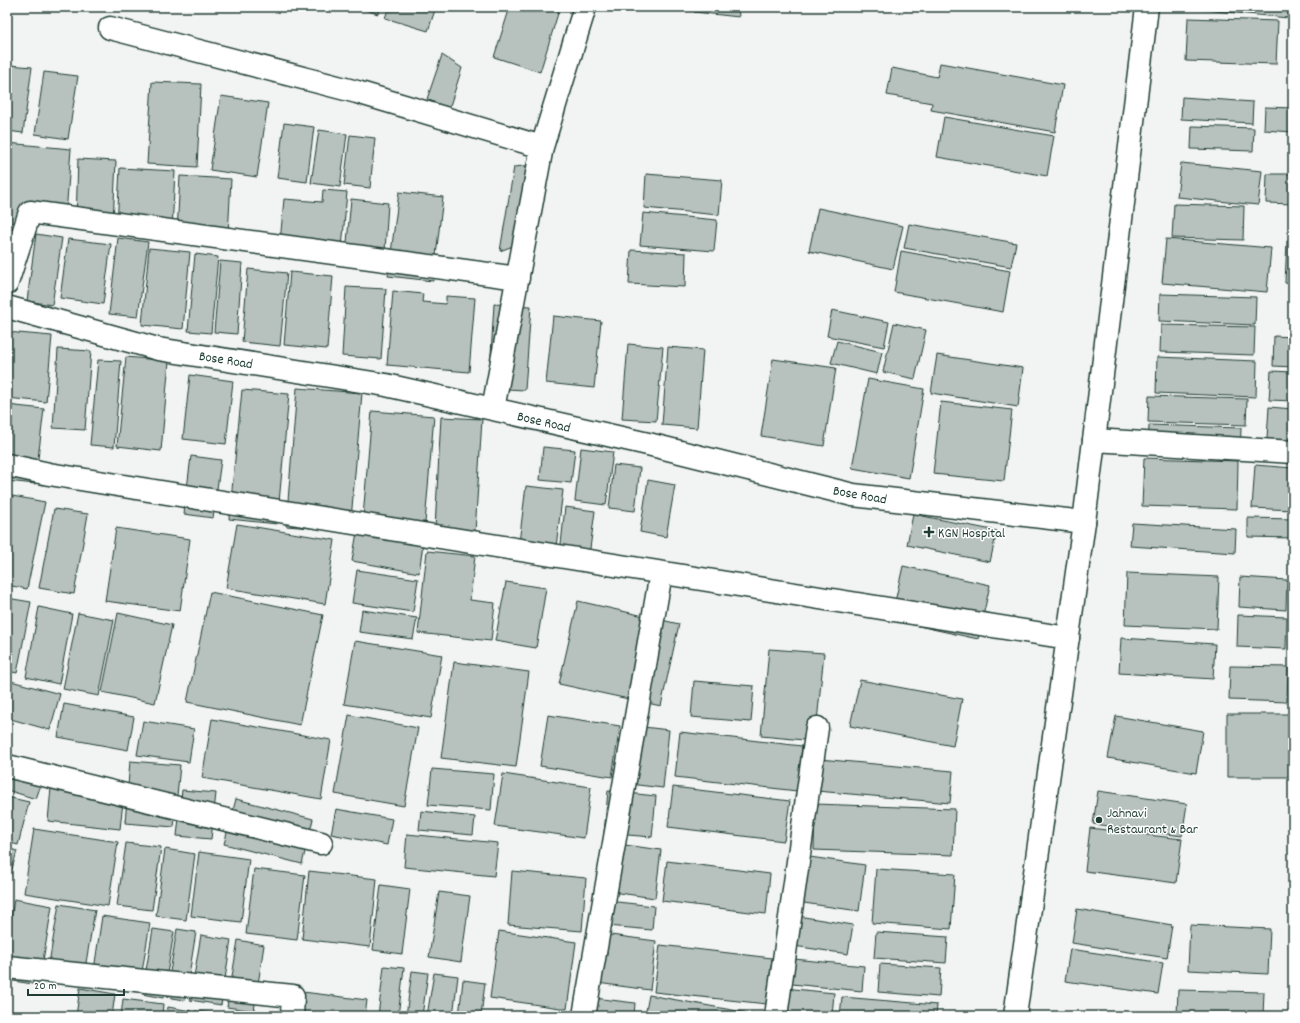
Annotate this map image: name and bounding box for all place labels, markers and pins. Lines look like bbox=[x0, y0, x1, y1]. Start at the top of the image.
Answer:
place label: KGN Hospital bbox=[938, 524, 1006, 544]
marker: KGN Hospital bbox=[923, 526, 935, 538]
place label: Jahnavi Restaurant & Bar bbox=[1107, 804, 1199, 840]
marker: Jahnavi Restaurant & Bar bbox=[1094, 815, 1104, 825]

